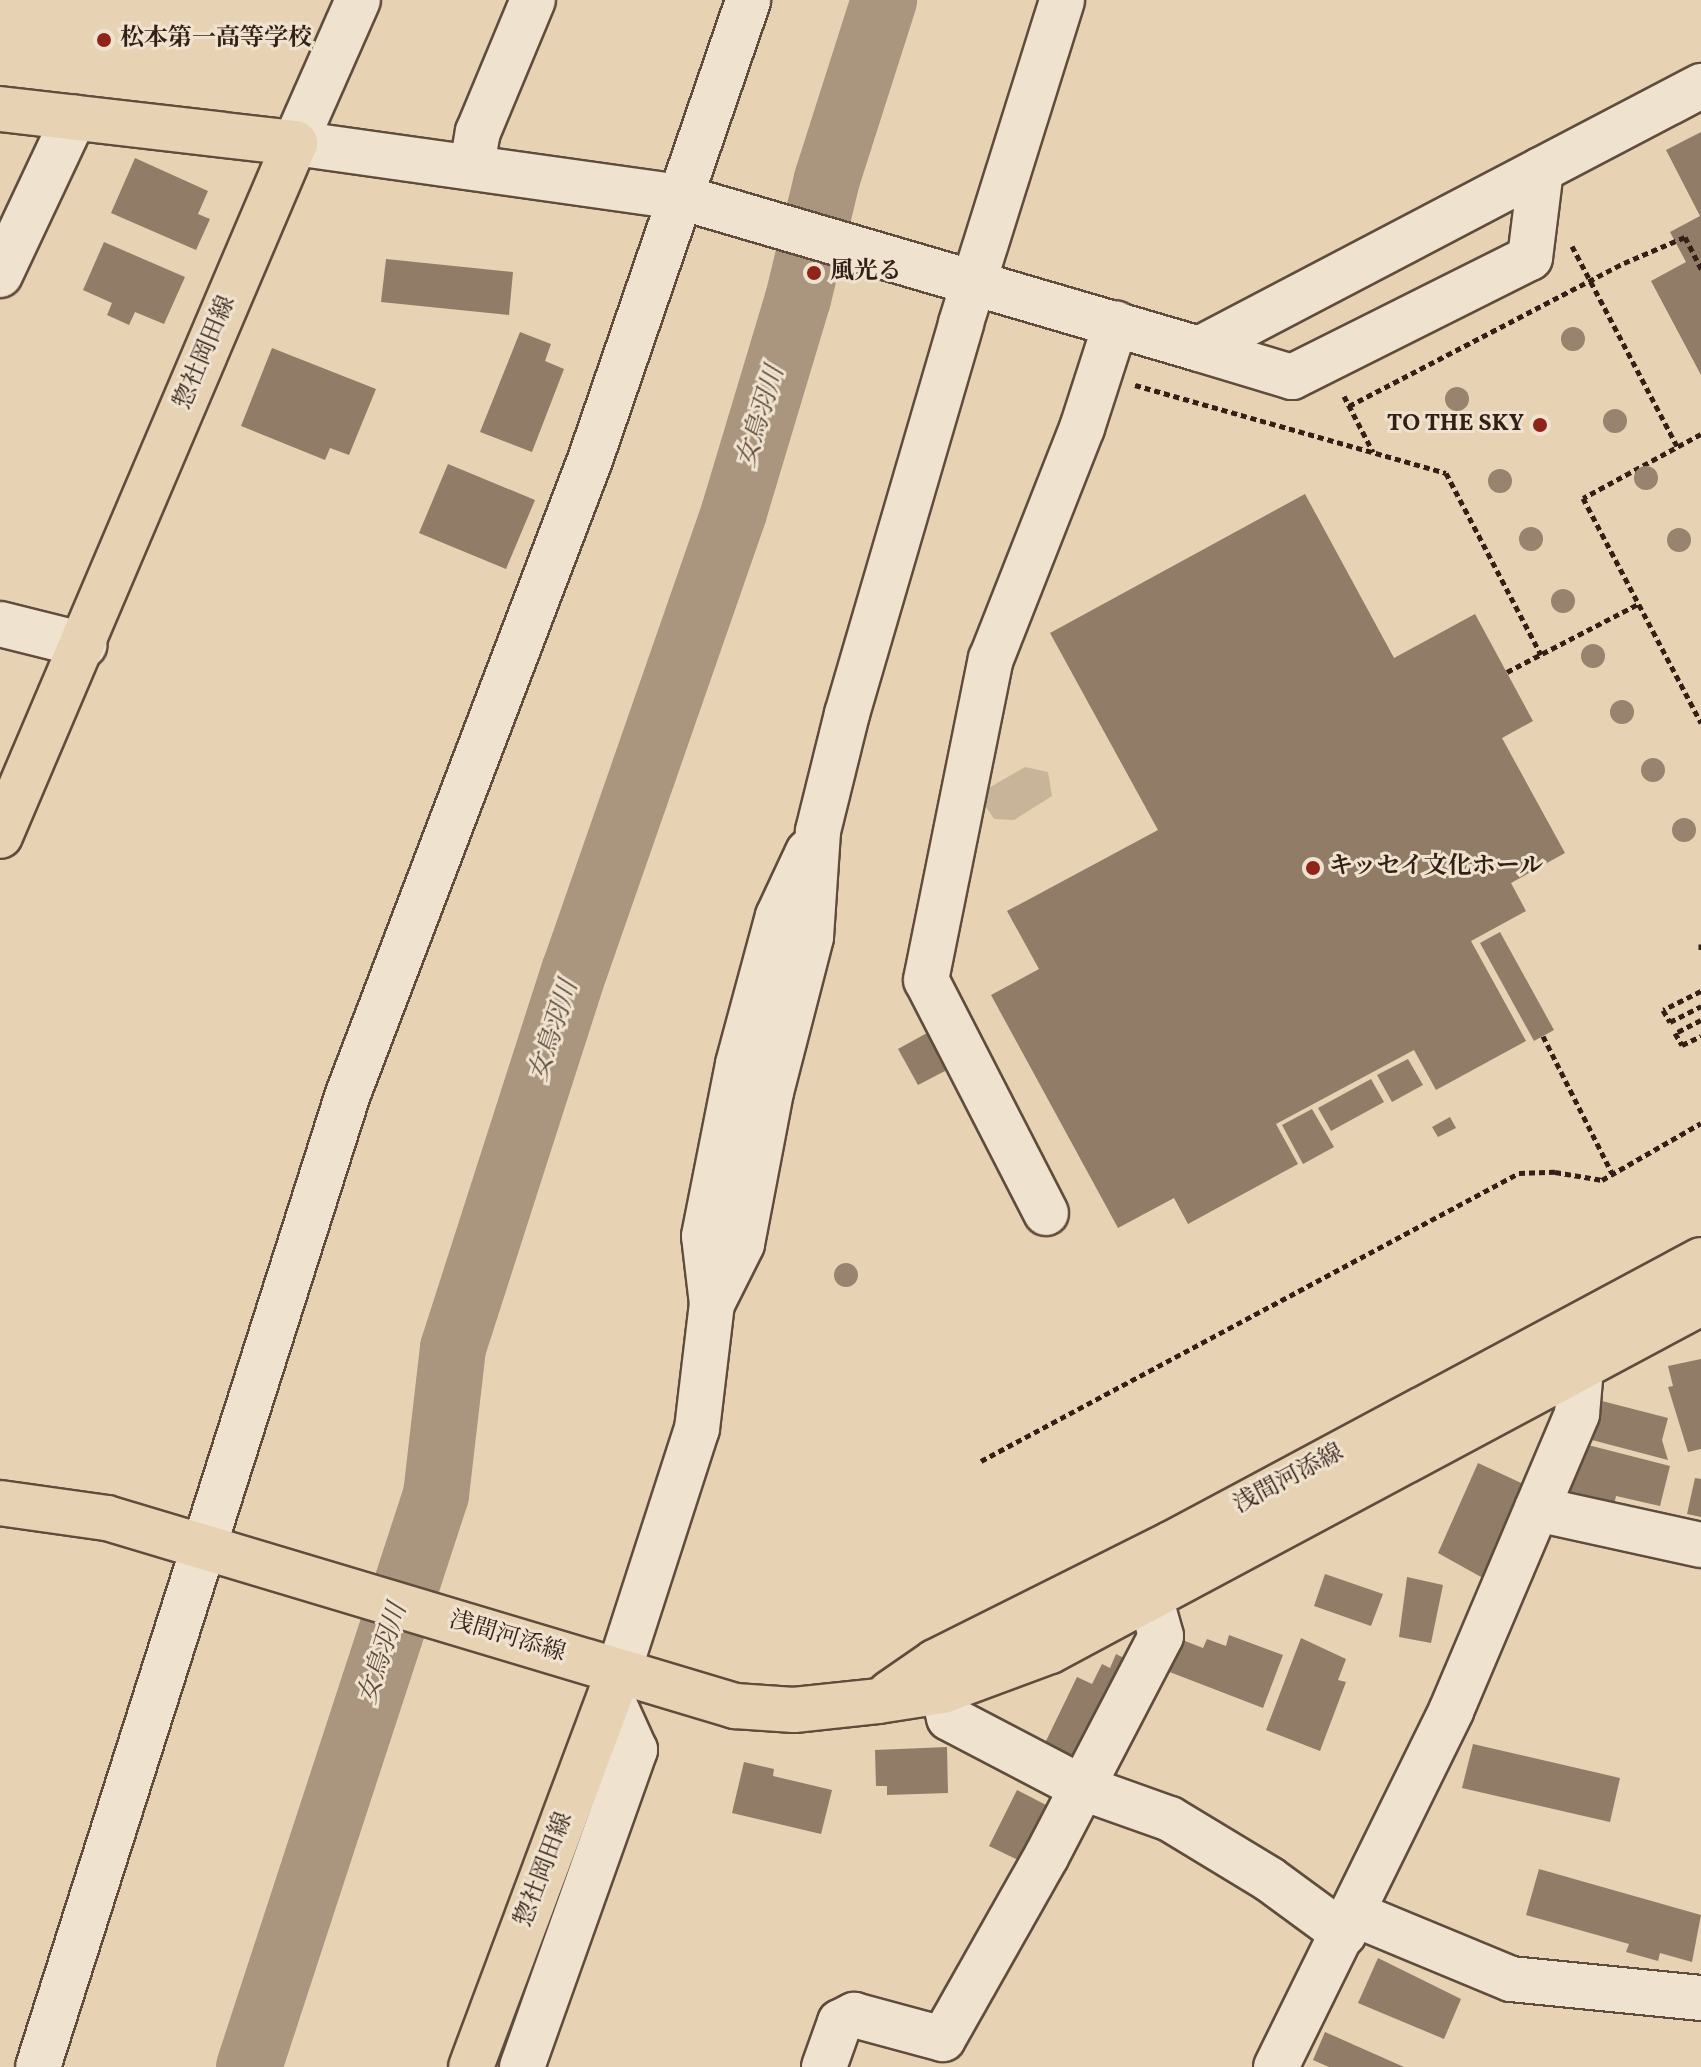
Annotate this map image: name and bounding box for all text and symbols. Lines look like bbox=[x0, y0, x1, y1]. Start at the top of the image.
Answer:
place label: 松本第一高等学校 bbox=[120, 26, 312, 54]
marker: 松本第一高等学校 bbox=[95, 31, 113, 49]
place label: 風光る bbox=[830, 259, 902, 287]
marker: 風光る bbox=[805, 264, 823, 282]
street label: 惣社岡田線 bbox=[169, 292, 243, 414]
water label: 女鳥羽川 bbox=[732, 363, 792, 471]
place label: TO THE SKY bbox=[1386, 411, 1524, 439]
marker: TO THE SKY bbox=[1531, 416, 1549, 434]
place label: キッセイ文化ホール bbox=[1329, 854, 1545, 882]
marker: キッセイ文化ホール bbox=[1304, 859, 1322, 877]
water label: 女鳥羽川 bbox=[524, 977, 586, 1085]
street label: 浅間河添線 bbox=[1229, 1439, 1349, 1521]
water label: 女鳥羽川 bbox=[353, 1600, 415, 1708]
street label: 浅間河添線 bbox=[445, 1607, 569, 1669]
street label: 惣社岡田線 bbox=[510, 1809, 580, 1931]

